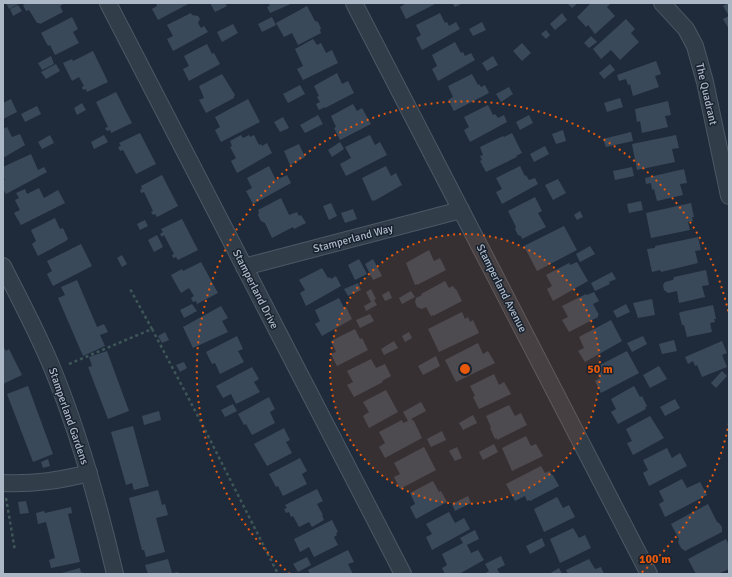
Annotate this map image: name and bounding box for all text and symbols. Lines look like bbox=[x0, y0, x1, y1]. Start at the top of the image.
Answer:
street label: The Quadrant bbox=[693, 62, 720, 127]
street label: Stamperland Way bbox=[312, 221, 395, 255]
street label: Stamperland Avenue bbox=[474, 242, 529, 334]
street label: Stamperland Drive bbox=[230, 247, 281, 331]
centre of rings bbox=[458, 362, 472, 376]
text: 50 m bbox=[587, 362, 613, 377]
street label: Stamperland Gardens bbox=[46, 366, 91, 466]
text: 100 m bbox=[639, 552, 671, 567]

